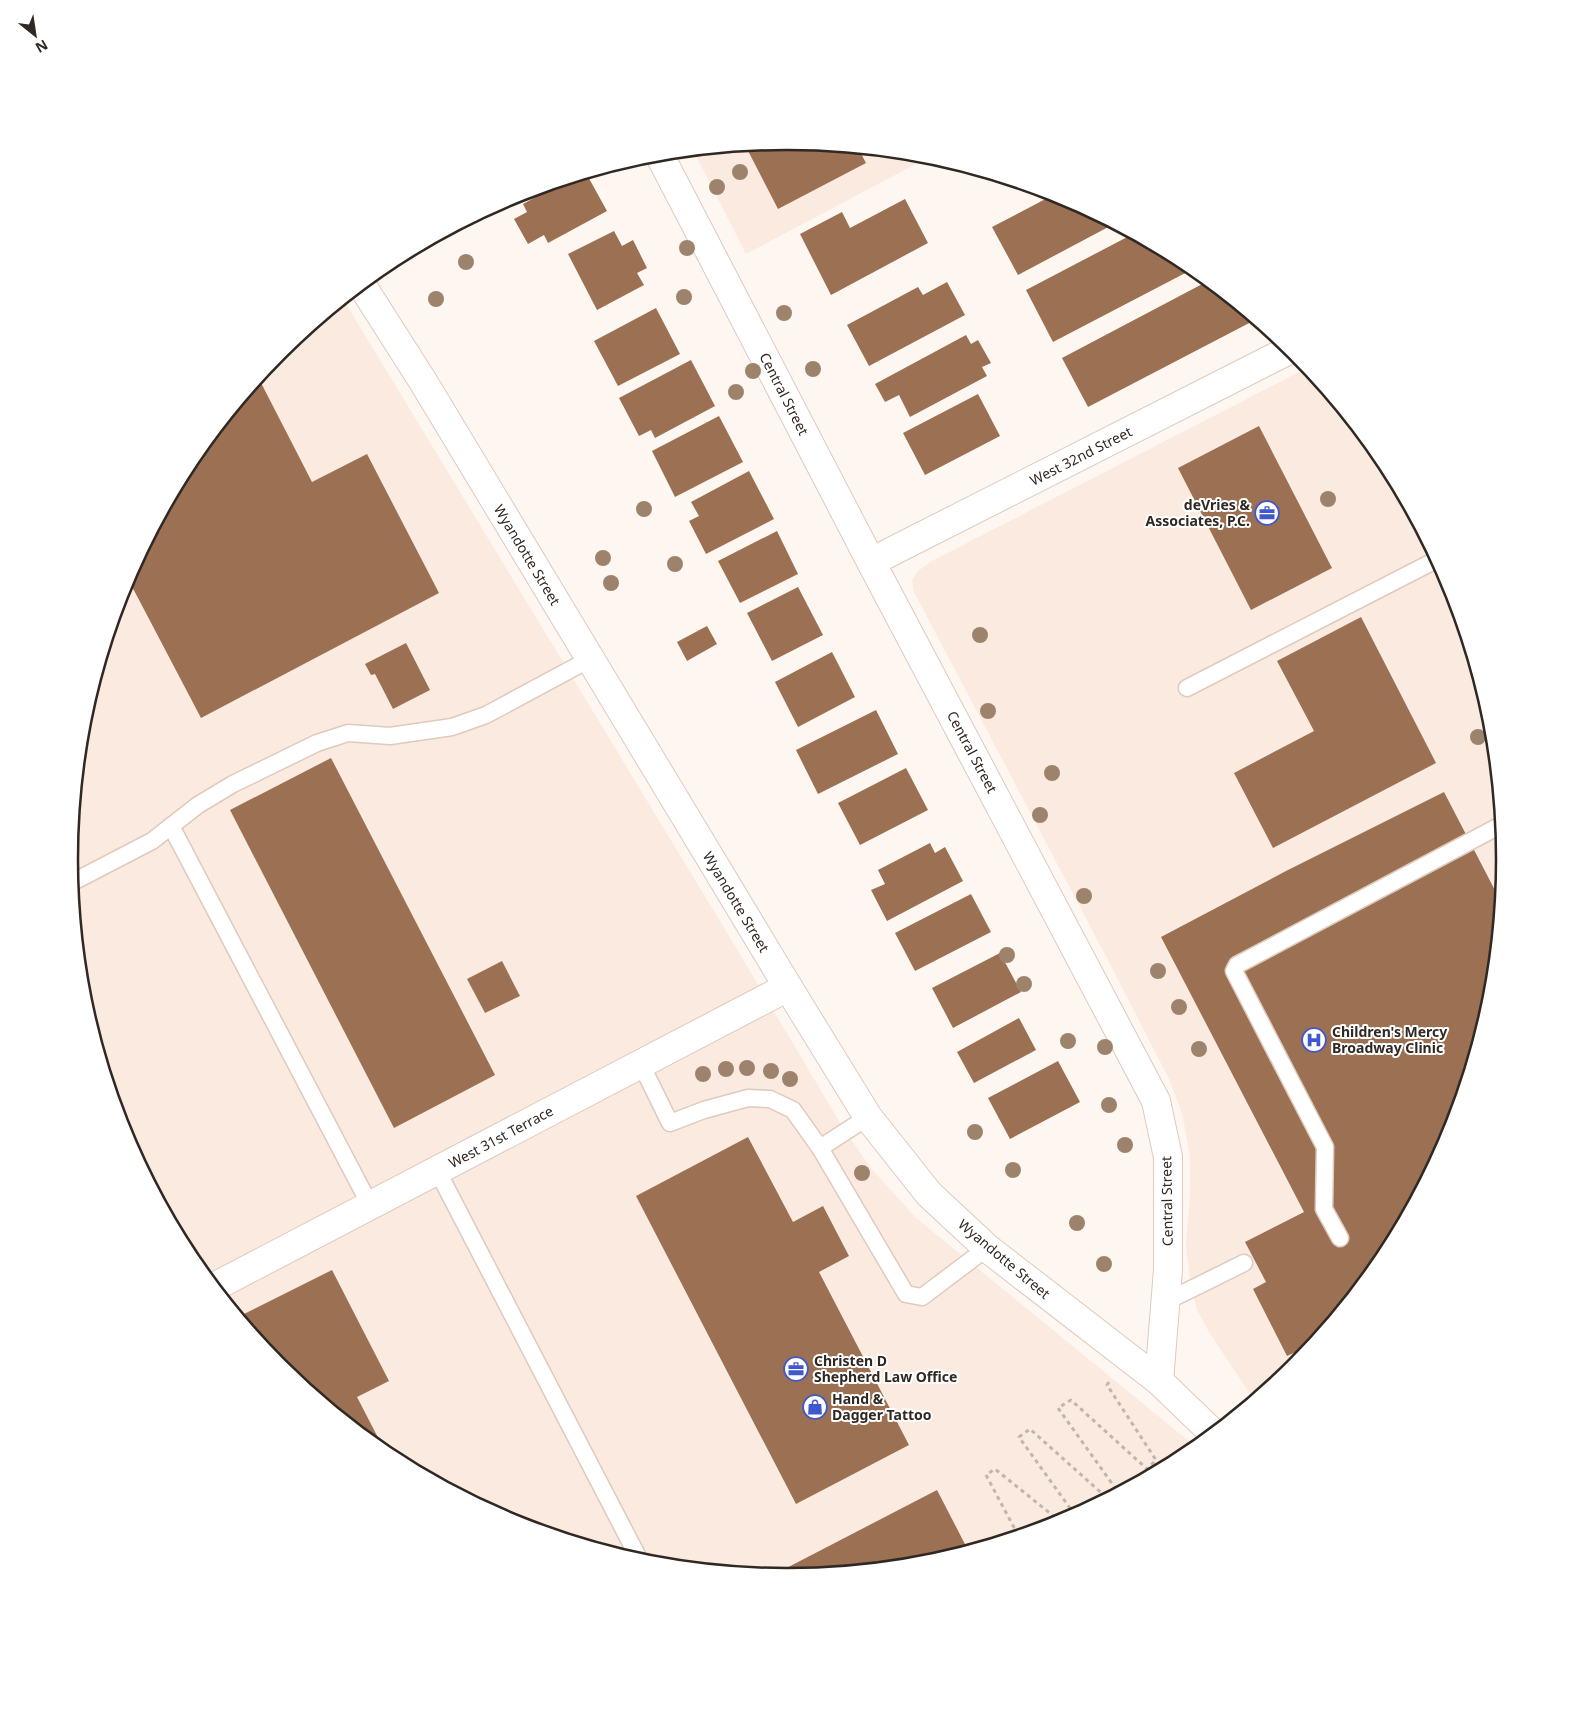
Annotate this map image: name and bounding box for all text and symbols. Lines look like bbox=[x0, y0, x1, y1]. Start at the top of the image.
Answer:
north arrow bbox=[10, 10, 60, 60]
text: N bbox=[32, 36, 51, 58]
street label: Central Street bbox=[756, 349, 813, 438]
street label: West 32nd Street bbox=[1027, 422, 1135, 489]
place label: deVries & Associates, P.C. bbox=[1146, 495, 1250, 530]
office icon: deVries & Associates, P.C. bbox=[1254, 500, 1280, 526]
street label: Wyandotte Street bbox=[490, 501, 565, 609]
street label: Central Street bbox=[943, 708, 1002, 796]
street label: Wyandotte Street bbox=[699, 848, 774, 956]
place label: Children's Mercy Broadway Clinic bbox=[1332, 1022, 1447, 1057]
hospital icon: Children's Mercy Broadway Clinic bbox=[1301, 1027, 1327, 1053]
street label: West 31st Terrace bbox=[445, 1101, 556, 1172]
street label: Central Street bbox=[1156, 1156, 1177, 1246]
street label: Wyandotte Street bbox=[954, 1215, 1054, 1303]
place label: Christen D Shepherd Law Office bbox=[814, 1351, 957, 1386]
office icon: Christen D Shepherd Law Office bbox=[783, 1356, 809, 1382]
place label: Hand & Dagger Tattoo bbox=[832, 1389, 932, 1424]
shop icon: Hand & Dagger Tattoo bbox=[802, 1394, 828, 1420]

